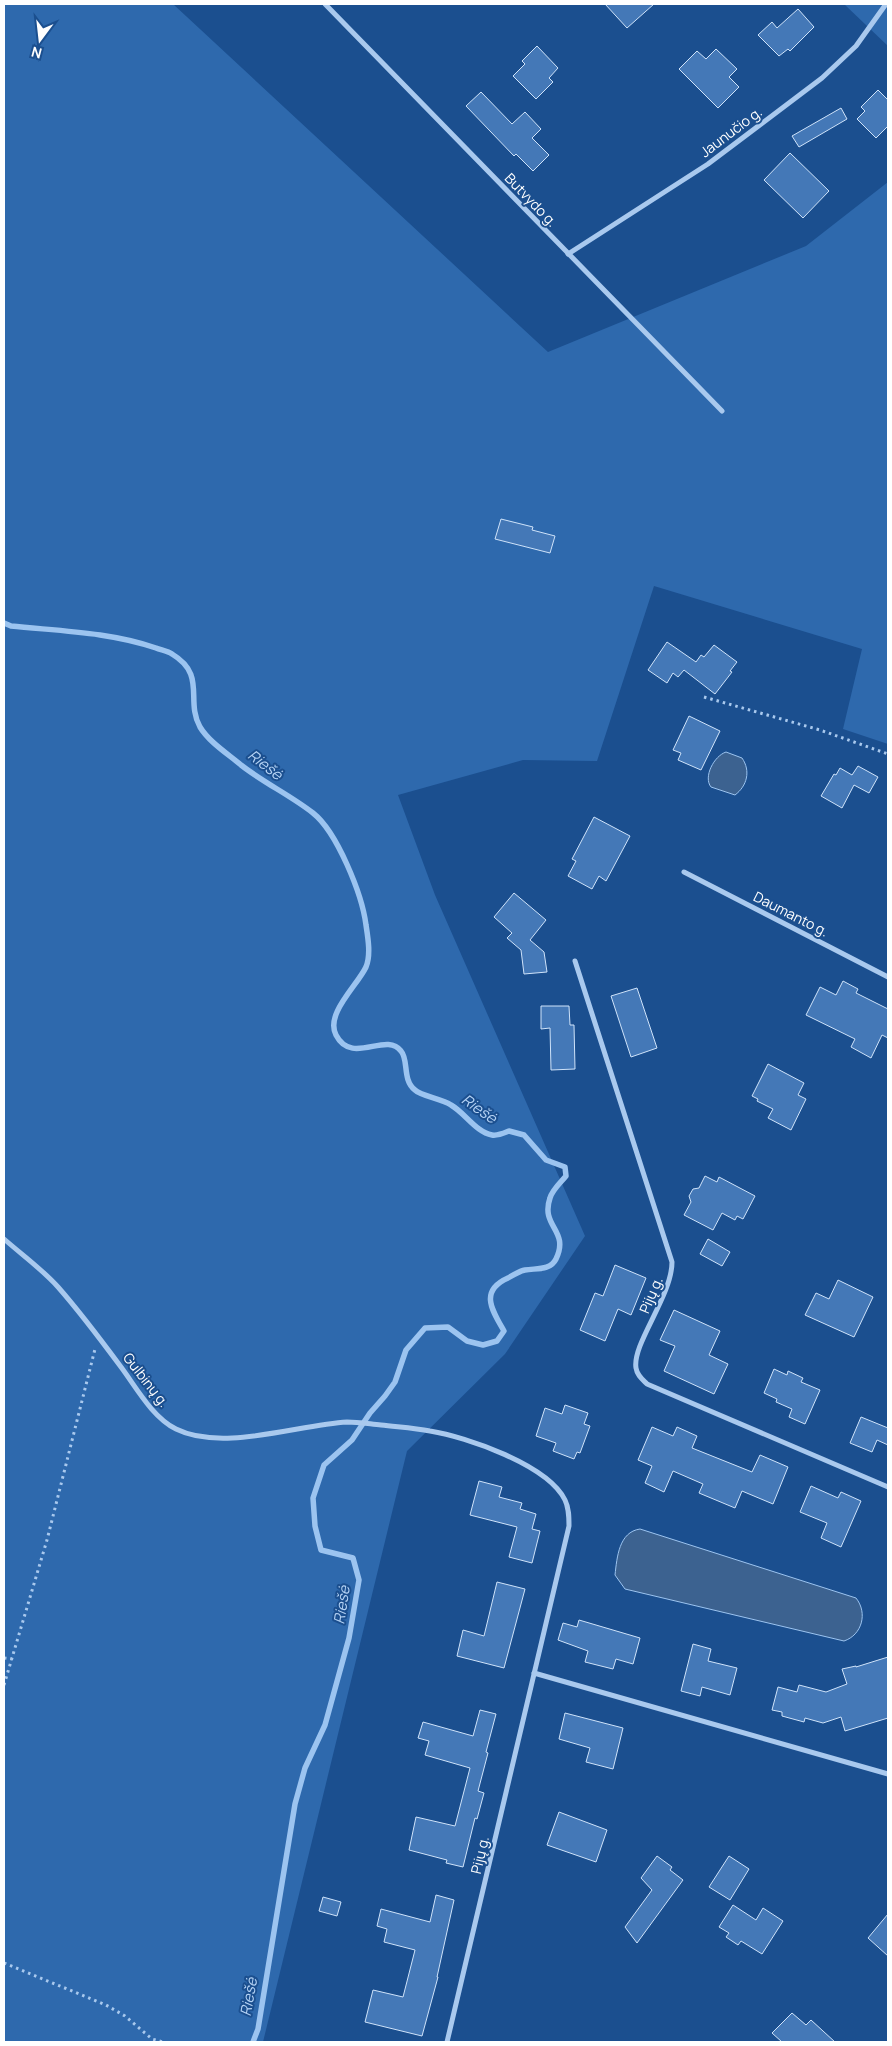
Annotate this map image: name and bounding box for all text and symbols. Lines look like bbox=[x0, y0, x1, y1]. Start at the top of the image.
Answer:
north arrow bbox=[15, 15, 65, 65]
text: N bbox=[29, 43, 44, 64]
street label: Jaunučio g. bbox=[696, 102, 766, 161]
street label: Butvydo g. bbox=[501, 169, 562, 231]
water label: Riešė bbox=[244, 745, 288, 785]
street label: Daumanto g. bbox=[751, 887, 832, 941]
water label: Riešė bbox=[458, 1089, 502, 1129]
street label: Pijų g. bbox=[634, 1274, 667, 1316]
street label: Gulbinų g. bbox=[119, 1349, 174, 1411]
water label: Riešė bbox=[328, 1583, 355, 1626]
street label: Pijų g. bbox=[466, 1834, 493, 1876]
water label: Riešė bbox=[235, 1975, 262, 2018]

